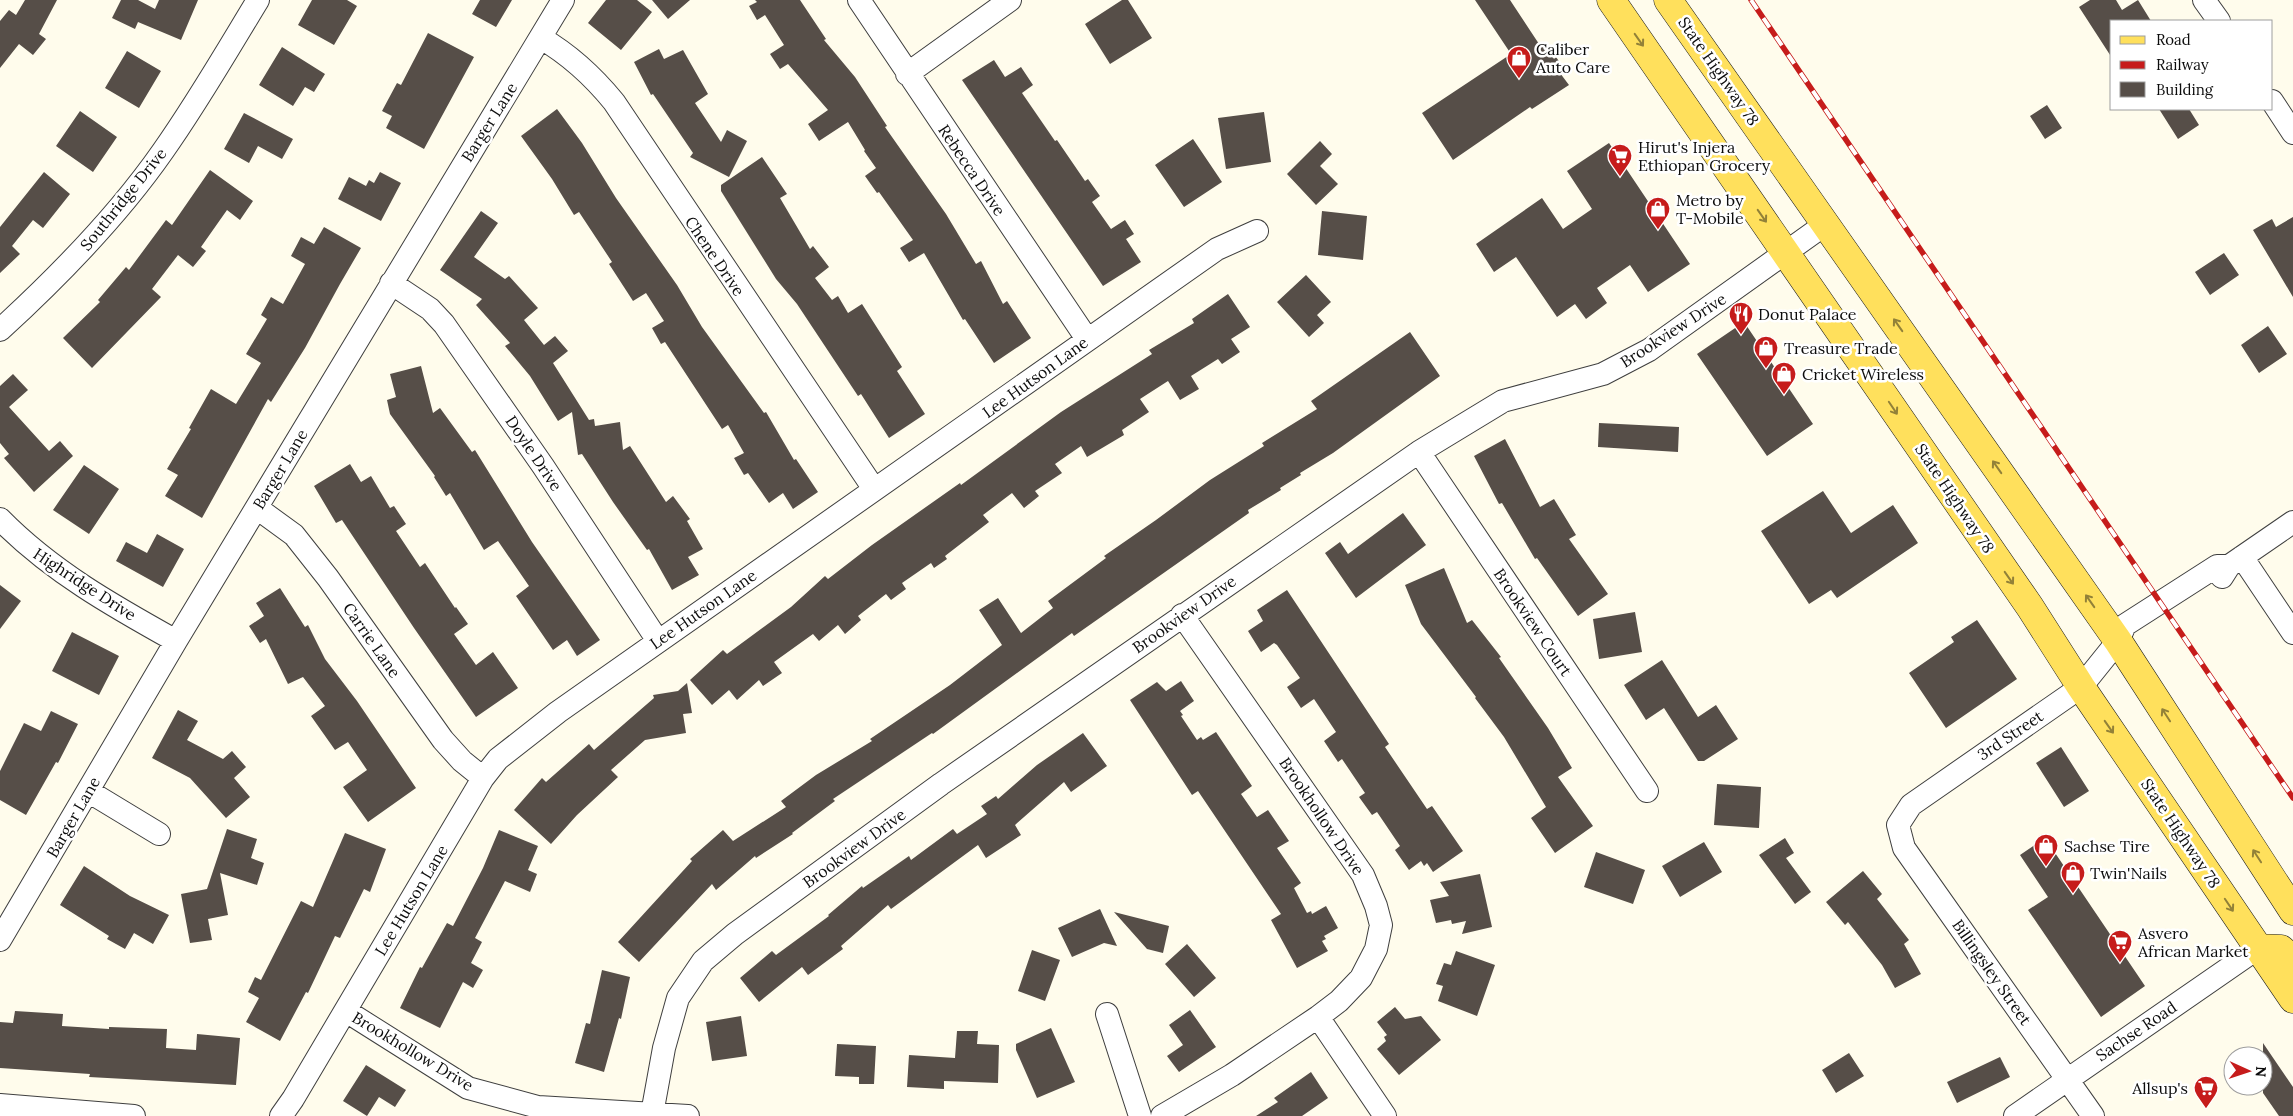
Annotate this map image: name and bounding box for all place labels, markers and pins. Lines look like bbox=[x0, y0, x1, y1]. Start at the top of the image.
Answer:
place label: Caliber Auto Care bbox=[1535, 39, 1611, 77]
shop icon: Caliber Auto Care bbox=[1506, 45, 1532, 79]
place label: Hirut's Injera Ethiopan Grocery bbox=[1638, 137, 1771, 175]
supermarket icon: Hirut's Injera Ethiopan Grocery bbox=[1607, 143, 1633, 177]
place label: Metro by T-Mobile bbox=[1676, 190, 1744, 228]
shop icon: Metro by T-Mobile bbox=[1645, 196, 1671, 230]
restaurant icon: Donut Palace bbox=[1728, 301, 1754, 335]
place label: Donut Palace bbox=[1758, 304, 1857, 324]
shop icon: Treasure Trade bbox=[1753, 335, 1779, 369]
place label: Treasure Trade bbox=[1784, 338, 1898, 358]
shop icon: Cricket Wireless bbox=[1771, 361, 1797, 395]
place label: Cricket Wireless bbox=[1802, 364, 1924, 384]
shop icon: Sachse Tire bbox=[2033, 833, 2059, 867]
place label: Sachse Tire bbox=[2064, 836, 2150, 856]
shop icon: Twin'Nails bbox=[2060, 860, 2086, 894]
place label: Twin'Nails bbox=[2090, 863, 2167, 883]
place label: Asvero African Market bbox=[2137, 923, 2249, 961]
supermarket icon: Asvero African Market bbox=[2107, 929, 2133, 963]
supermarket icon: Allsup's bbox=[2193, 1075, 2219, 1109]
place label: Allsup's bbox=[2131, 1078, 2188, 1098]

